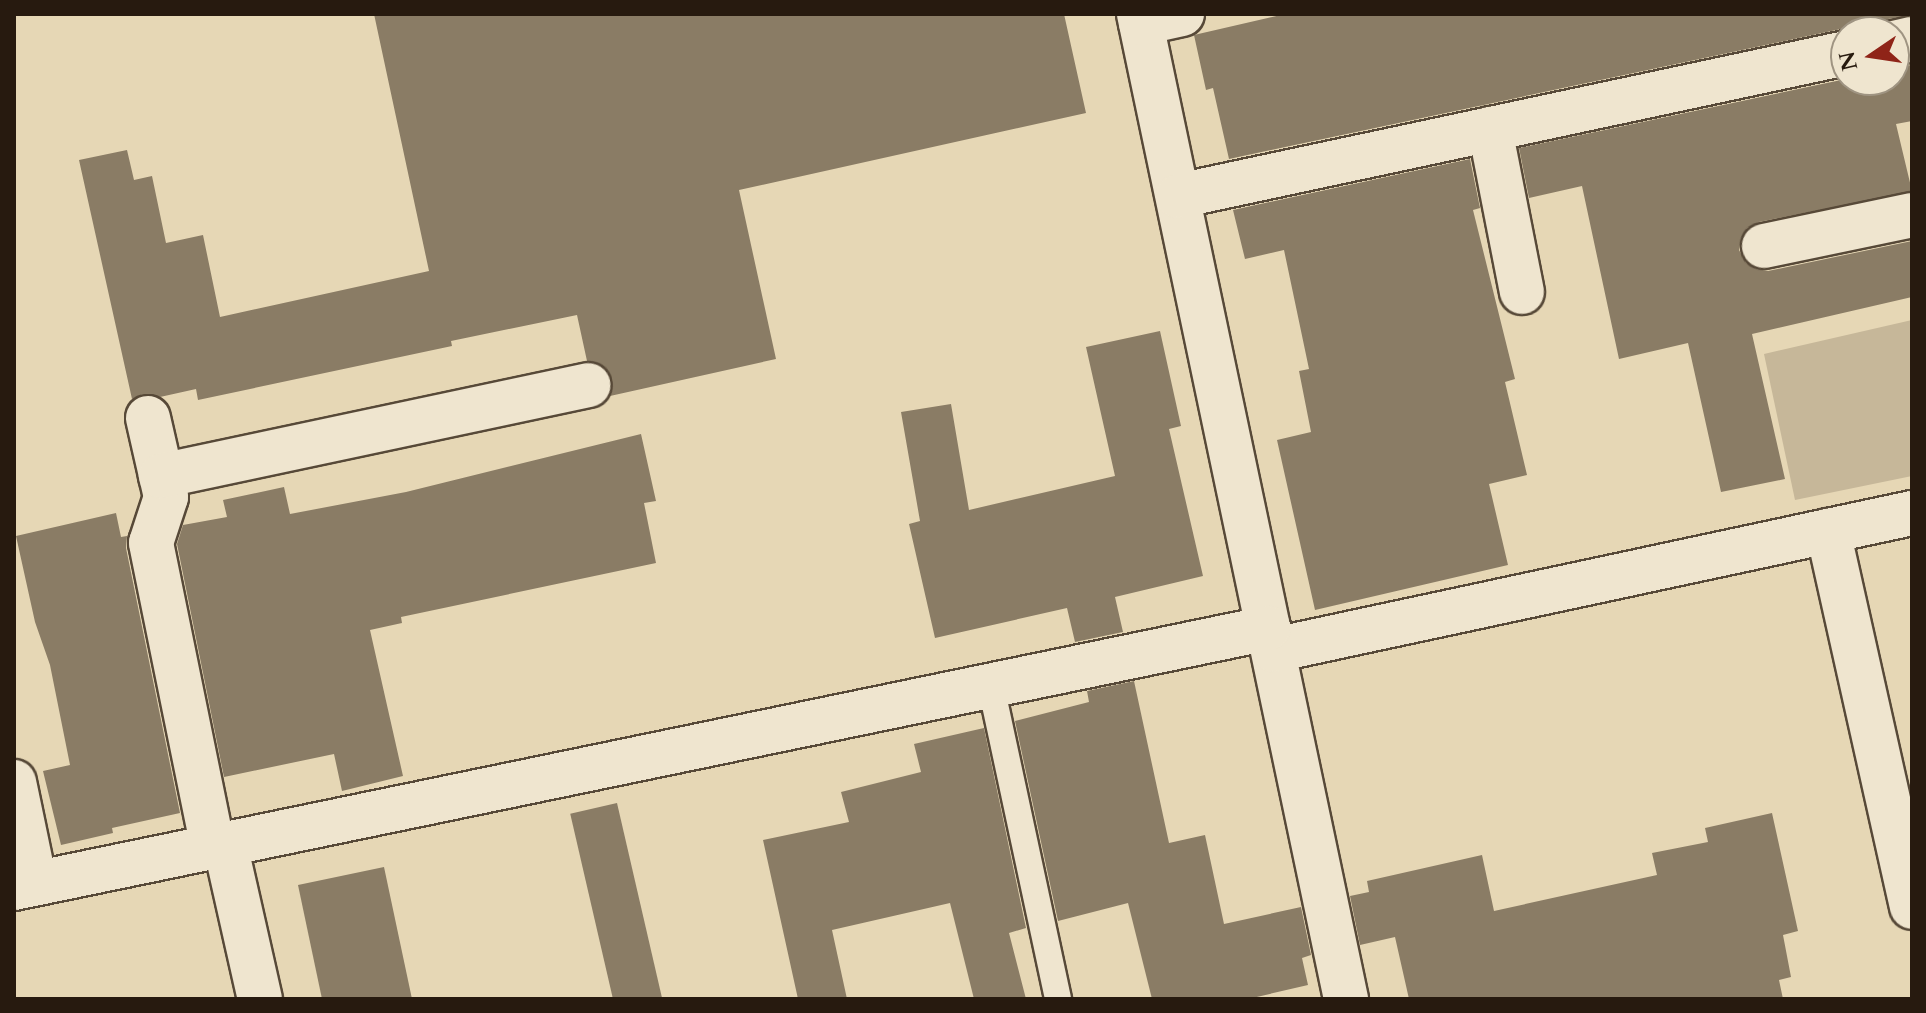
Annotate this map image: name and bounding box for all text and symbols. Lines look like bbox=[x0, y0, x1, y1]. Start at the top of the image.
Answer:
north arrow bbox=[1830, 16, 1910, 96]
text: N bbox=[1832, 48, 1865, 74]

